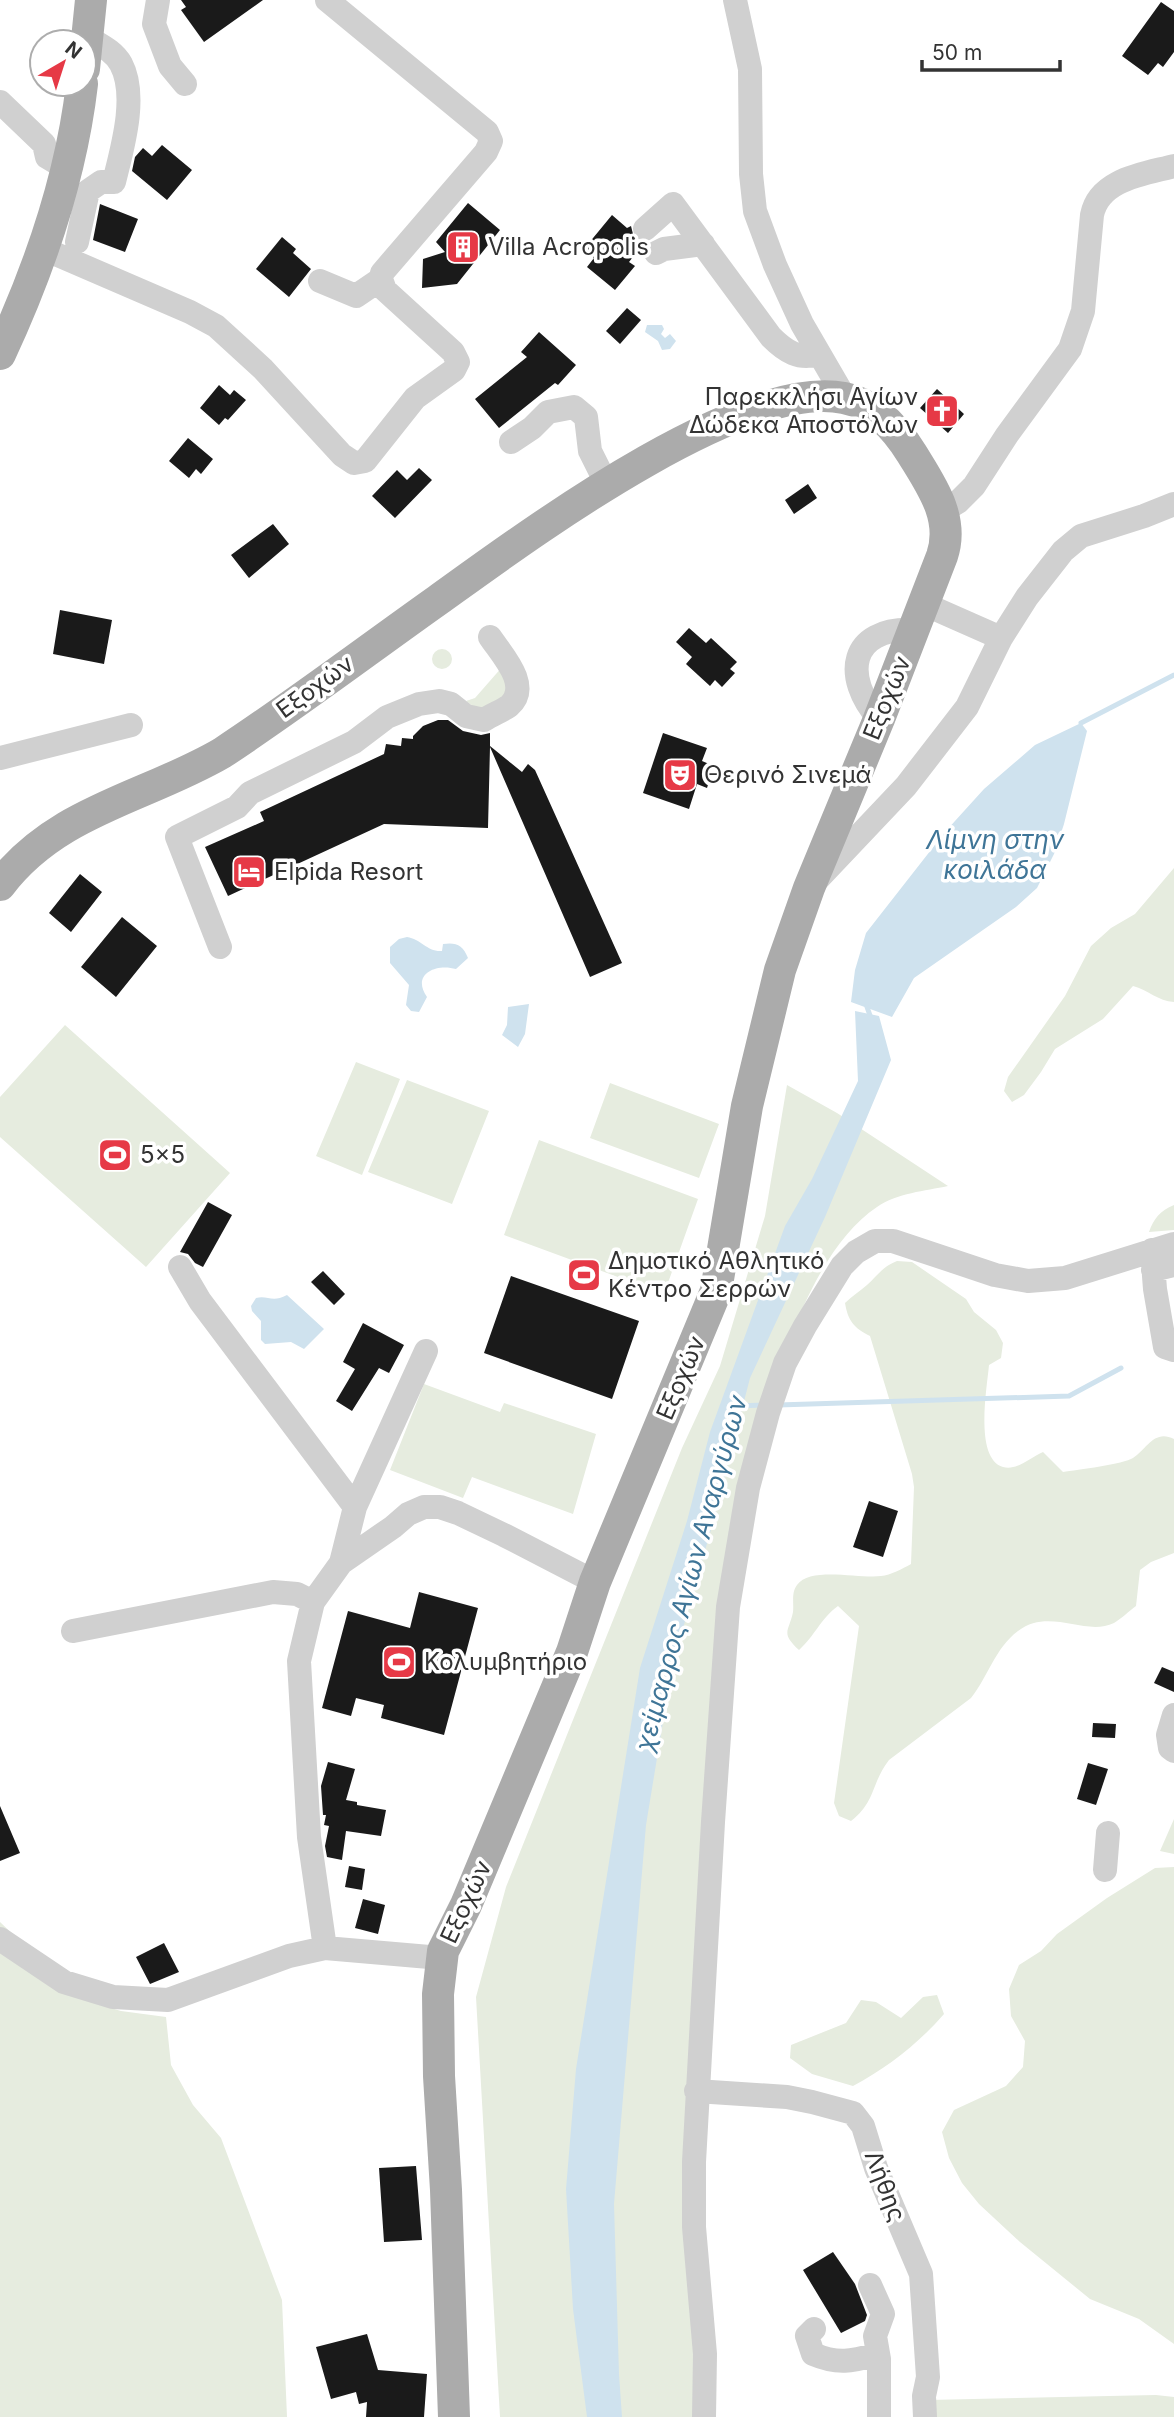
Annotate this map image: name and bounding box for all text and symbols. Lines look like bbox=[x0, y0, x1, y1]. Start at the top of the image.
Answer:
north arrow bbox=[28, 28, 98, 98]
scale bar bbox=[922, 28, 1060, 72]
text: N bbox=[61, 37, 86, 64]
text: 50 m bbox=[932, 40, 982, 65]
building icon: Villa Acropolis bbox=[444, 228, 482, 266]
place label: Villa Acropolis bbox=[488, 232, 649, 261]
place label: Παρεκκλήσι Αγίων Δώδεκα Αποστόλων bbox=[689, 382, 918, 439]
church icon: Παρεκκλήσι Αγίων Δώδεκα Αποστόλων bbox=[923, 392, 961, 430]
street label: Εξοχών bbox=[271, 649, 359, 724]
street label: Εξοχών bbox=[857, 652, 916, 744]
theatre icon: Θερινό Σινεμά bbox=[661, 756, 699, 794]
place label: Θερινό Σινεμά bbox=[704, 760, 871, 789]
water label: Λίμνη στην κοιλάδα bbox=[925, 824, 1065, 885]
hotel icon: Elpida Resort bbox=[230, 853, 268, 891]
place label: Elpida Resort bbox=[274, 857, 423, 886]
sports icon: 5x5 bbox=[96, 1136, 134, 1174]
place label: 5x5 bbox=[140, 1140, 185, 1169]
place label: Δημοτικό Αθλητικό Κέντρο Σερρών bbox=[608, 1246, 824, 1303]
sports icon: Δημοτικό Αθλητικό Κέντρο Σερρών bbox=[565, 1256, 603, 1294]
street label: Εξοχών bbox=[650, 1332, 711, 1424]
water label: χείμαρρος Αγίων Αναργύρων bbox=[628, 1391, 753, 1756]
sports icon: Κολυμβητήριο bbox=[380, 1643, 418, 1681]
place label: Κολυμβητήριο bbox=[424, 1647, 587, 1676]
street label: Εξοχών bbox=[434, 1856, 497, 1948]
street label: Λήθης bbox=[859, 2146, 912, 2225]

